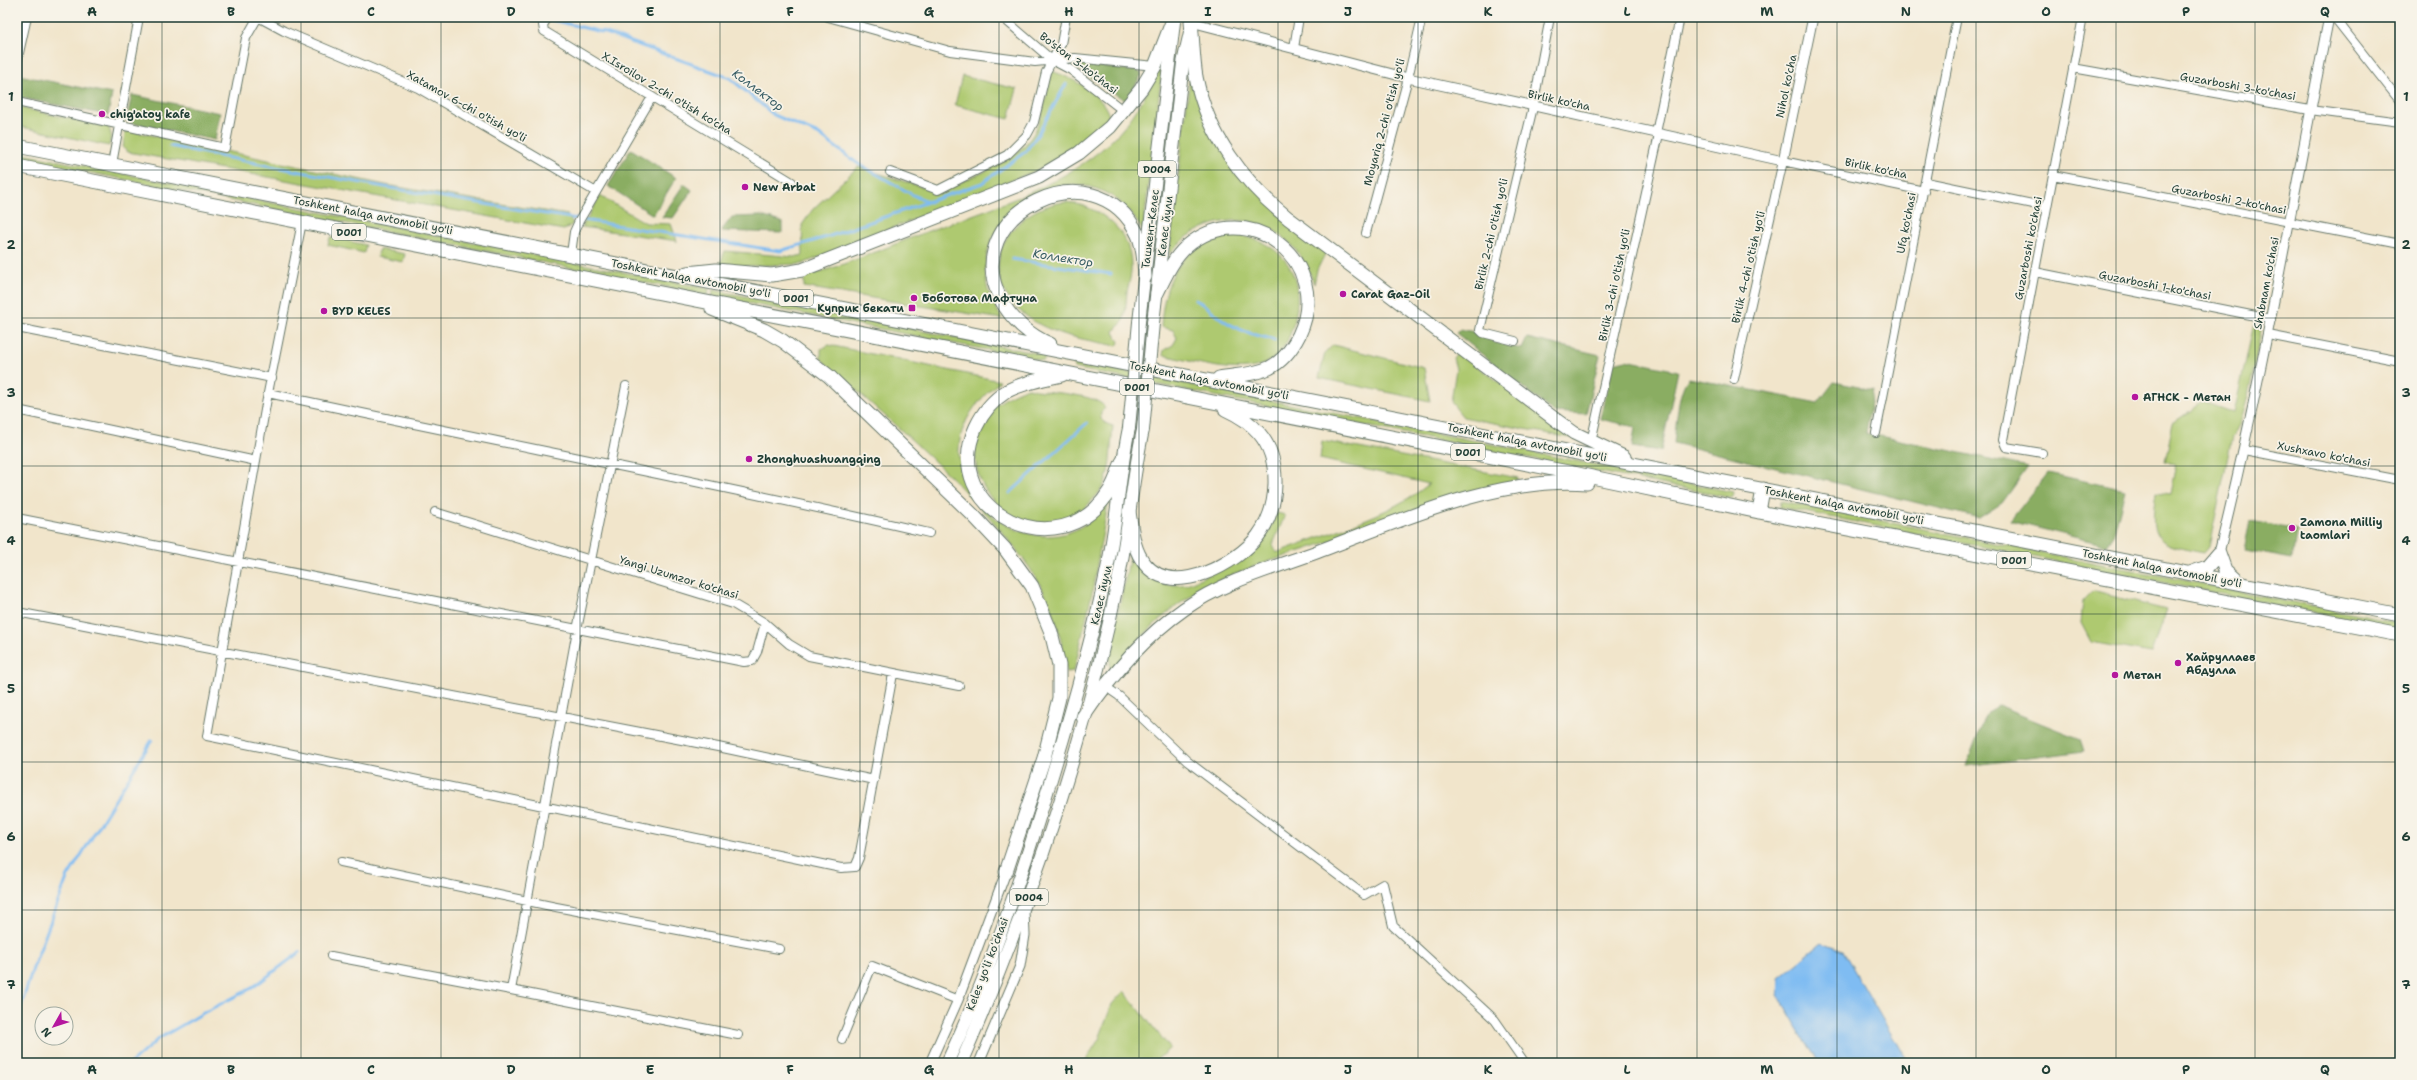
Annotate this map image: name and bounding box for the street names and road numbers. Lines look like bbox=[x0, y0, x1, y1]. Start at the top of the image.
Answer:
street label: Bo'ston 3-ko'chasi bbox=[1036, 29, 1121, 98]
street label: X.Isroilov 2-chi o'tish ko'cha bbox=[599, 49, 735, 138]
street label: Nihol ko'cha bbox=[1772, 53, 1801, 119]
street label: Moyariq 2-chi o'tish yo'li bbox=[1360, 57, 1409, 188]
street label: Xatamov 6-chi o'tish yo'li bbox=[404, 67, 529, 146]
street label: Guzarboshi 3-ko'chasi bbox=[2179, 69, 2297, 104]
street label: Birlik ko'cha bbox=[1526, 87, 1592, 114]
street label: Birlik ko'cha bbox=[1843, 155, 1909, 182]
road number: D004 bbox=[1138, 161, 1176, 177]
street label: Birlik 2-chi o'tish yo'li bbox=[1471, 177, 1512, 291]
street label: Guzarboshi 2-ko'chasi bbox=[2170, 181, 2288, 218]
street label: Ташкент-Келес bbox=[1138, 188, 1163, 270]
street label: Ufq ko'chasi bbox=[1893, 191, 1920, 255]
street label: Toshkent halqa avtomobil yo'li bbox=[292, 193, 454, 238]
street label: Келес йули bbox=[1154, 195, 1177, 257]
street label: Guzarboshi ko'chasi bbox=[2011, 195, 2046, 301]
street label: Birlik 4-chi o'tish yo'li bbox=[1728, 209, 1769, 325]
road number: D001 bbox=[332, 224, 366, 240]
street label: Birlik 3-chi o'tish yo'li bbox=[1595, 227, 1634, 343]
street label: Shabnam ko'chasi bbox=[2250, 236, 2283, 331]
street label: Toshkent halqa avtomobil yo'li bbox=[610, 256, 772, 301]
street label: Guzarboshi 1-ko'chasi bbox=[2098, 267, 2212, 304]
road number: D001 bbox=[779, 290, 813, 306]
street label: Toshkent halqa avtomobil yo'li bbox=[1128, 358, 1290, 403]
road number: D001 bbox=[1120, 379, 1154, 395]
street label: Toshkent halqa avtomobil yo'li bbox=[1446, 420, 1608, 465]
street label: Xushxavo ko'chasi bbox=[2276, 438, 2372, 471]
road number: D001 bbox=[1451, 444, 1485, 460]
street label: Toshkent halqa avtomobil yo'li bbox=[1763, 483, 1925, 528]
street label: Toshkent halqa avtomobil yo'li bbox=[2081, 546, 2243, 591]
street label: Yangi Uzumzor ko'chasi bbox=[617, 552, 740, 603]
road number: D001 bbox=[1997, 552, 2031, 568]
street label: Келес йули bbox=[1087, 564, 1116, 626]
road number: D004 bbox=[1010, 889, 1048, 905]
street label: Keles yoʻli koʻchasi bbox=[963, 915, 1012, 1013]

